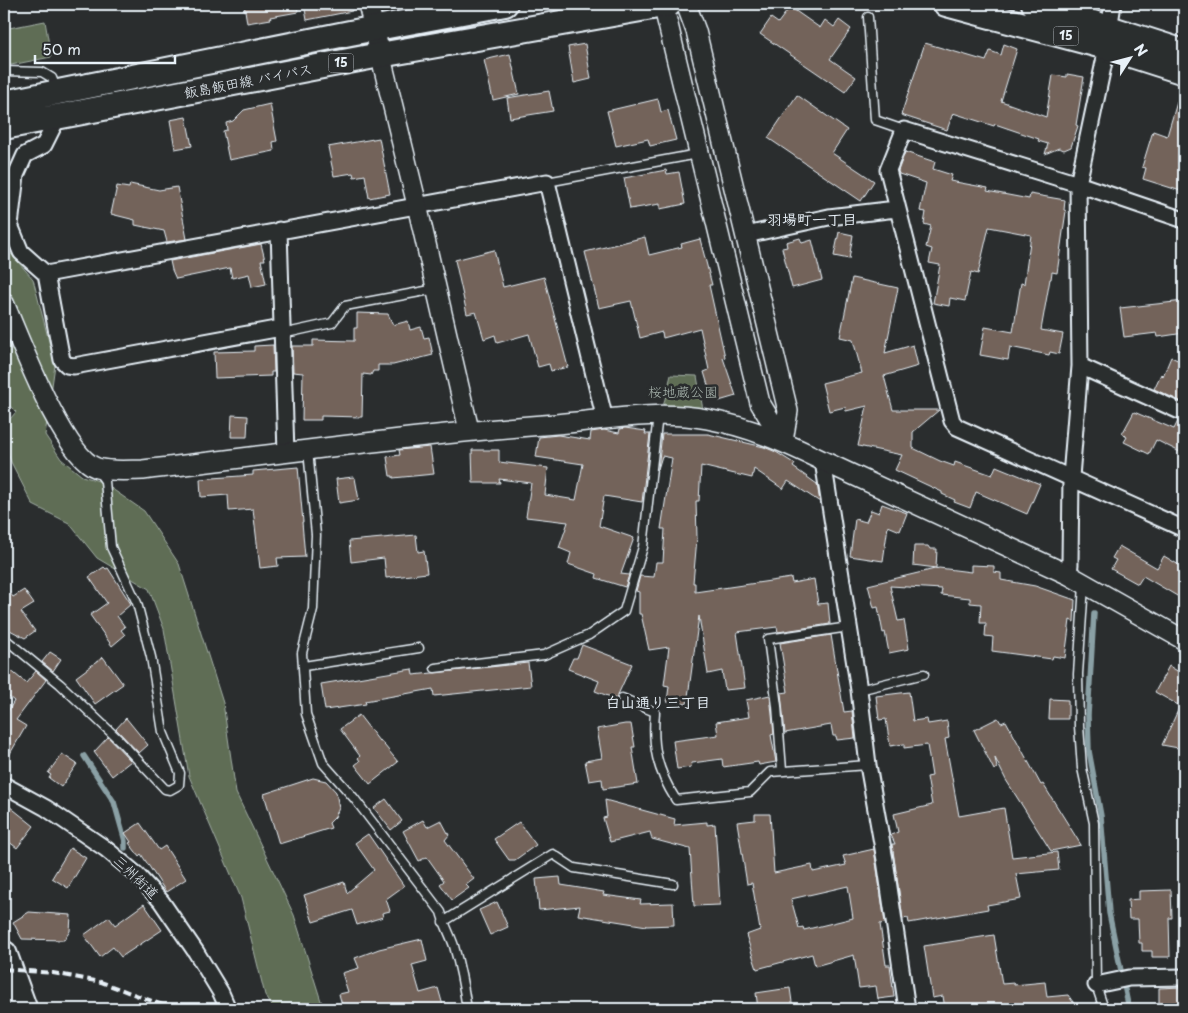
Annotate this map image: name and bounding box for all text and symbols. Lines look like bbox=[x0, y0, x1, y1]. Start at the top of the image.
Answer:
road number: 15 bbox=[1054, 27, 1078, 46]
scale bar bbox=[35, 32, 175, 64]
north arrow bbox=[1106, 32, 1156, 82]
text: 50 m bbox=[42, 37, 81, 60]
text: N bbox=[1129, 39, 1153, 61]
road number: 15 bbox=[328, 54, 354, 72]
street label: 飯島飯田線 バイパス bbox=[182, 58, 314, 103]
district label: 羽場町一丁目 bbox=[767, 207, 857, 230]
park label: 桜地蔵公園 bbox=[648, 381, 718, 402]
district label: 白山通り三丁目 bbox=[605, 690, 711, 713]
street label: 三州街道 bbox=[109, 850, 164, 904]

